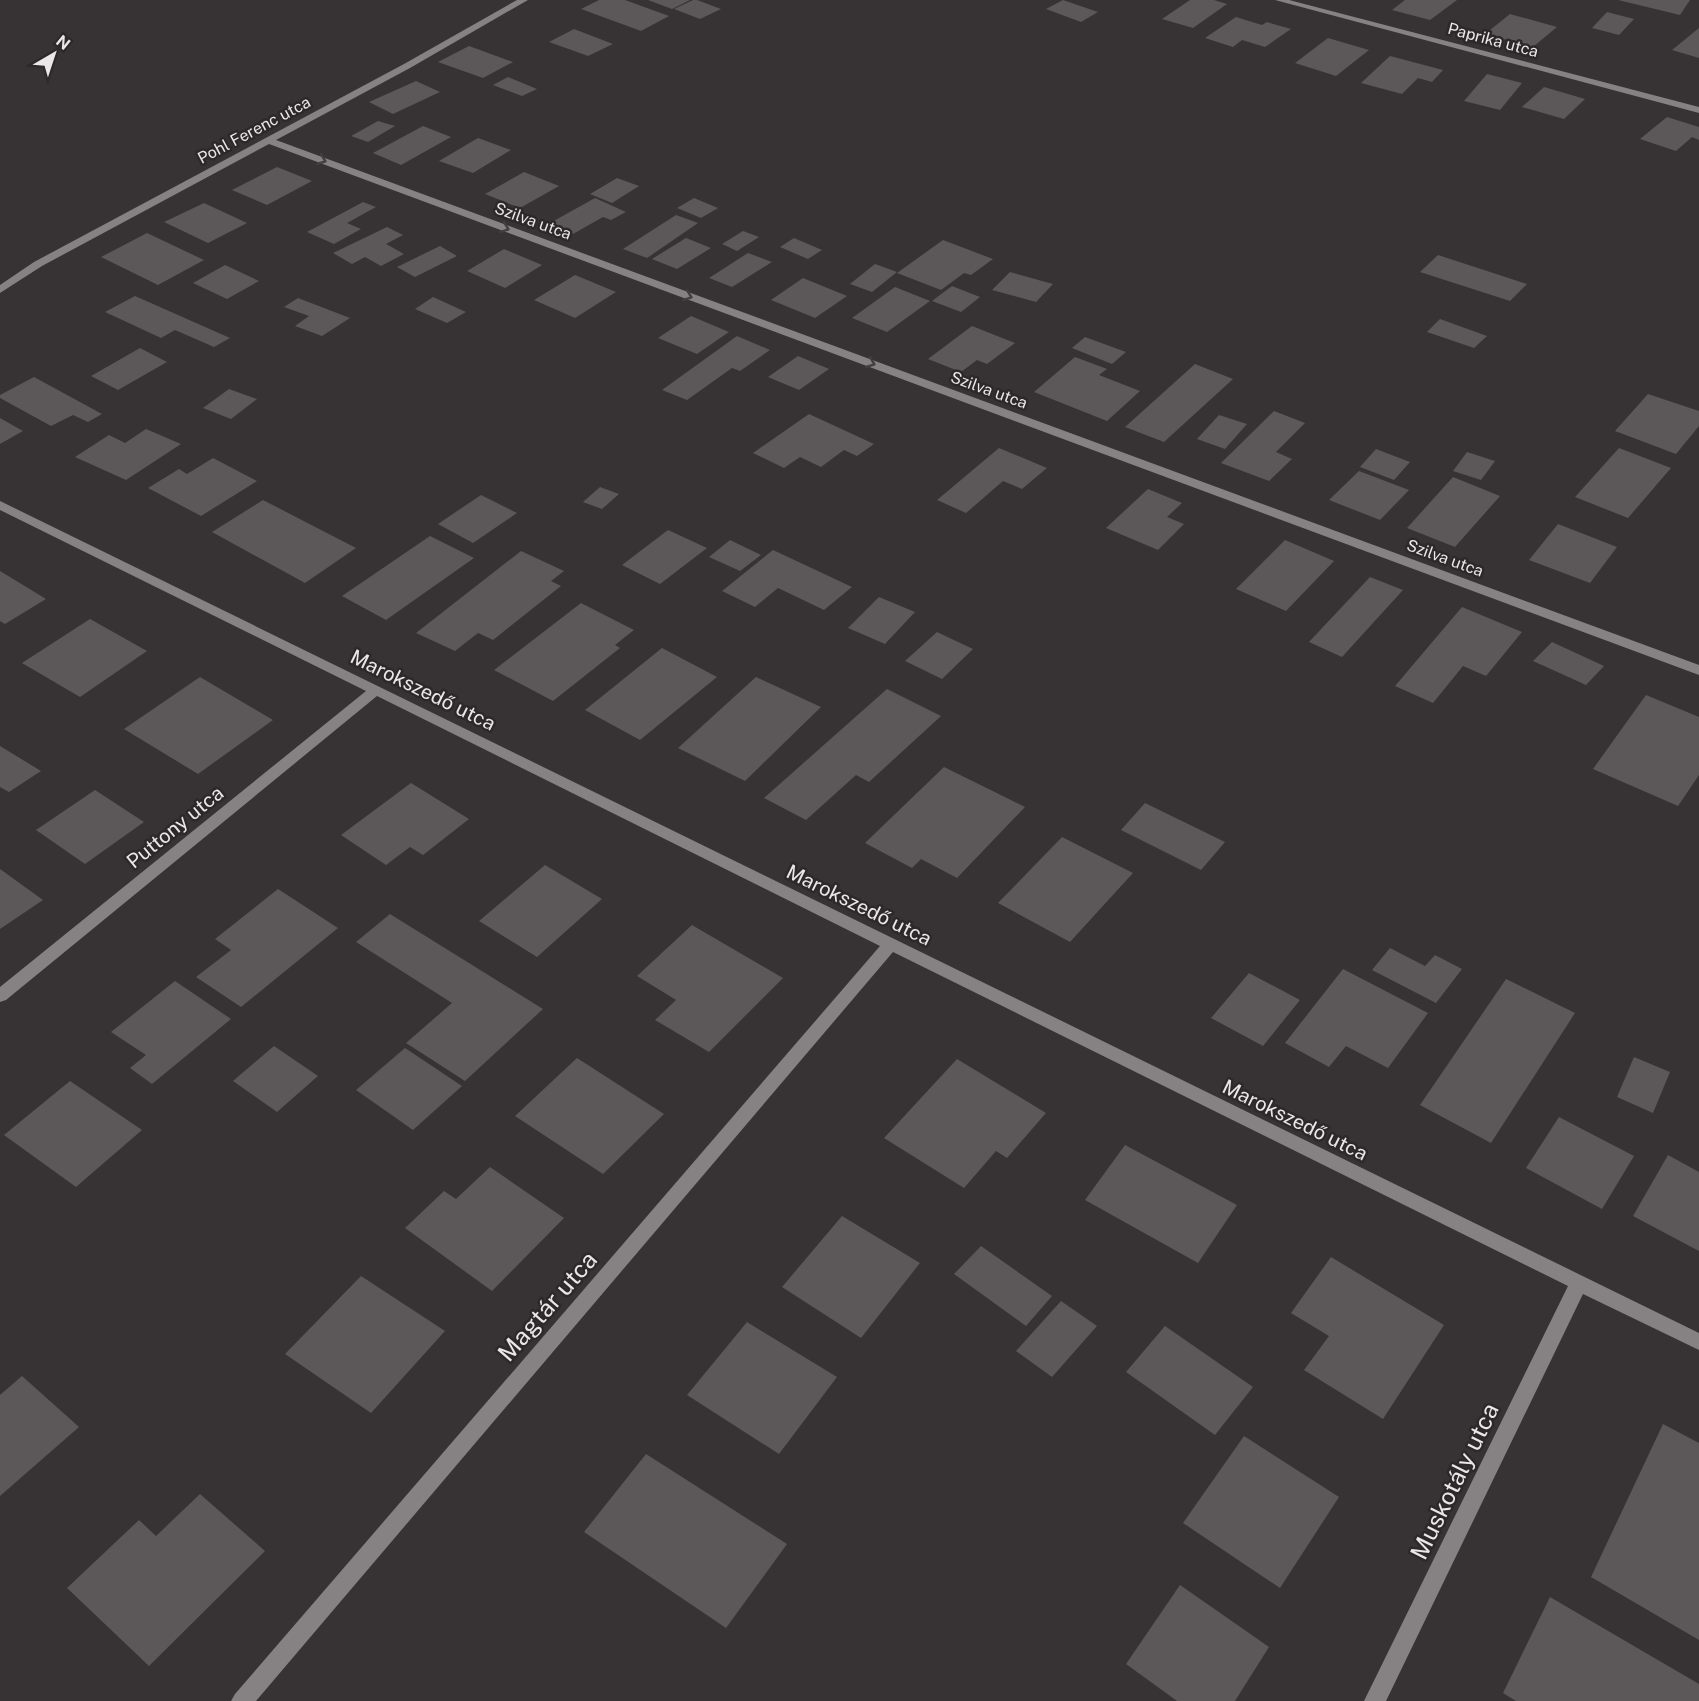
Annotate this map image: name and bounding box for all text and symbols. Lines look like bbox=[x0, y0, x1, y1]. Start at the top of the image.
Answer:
street label: Paprika utca bbox=[1446, 19, 1540, 61]
north arrow bbox=[24, 24, 84, 84]
text: N bbox=[52, 31, 74, 54]
street label: Pohl Ferenc utca bbox=[194, 92, 314, 168]
one-way arrow bbox=[316, 153, 327, 166]
street label: Szilva utca bbox=[492, 198, 574, 244]
one-way arrow bbox=[499, 221, 510, 233]
one-way arrow bbox=[682, 288, 693, 301]
one-way arrow bbox=[865, 356, 875, 369]
street label: Szilva utca bbox=[948, 367, 1030, 413]
street label: Szilva utca bbox=[1404, 535, 1486, 581]
street label: Marokszedő utca bbox=[347, 644, 499, 736]
street label: Puttony utca bbox=[122, 781, 228, 873]
street label: Marokszedő utca bbox=[783, 859, 935, 951]
street label: Marokszedő utca bbox=[1219, 1074, 1371, 1166]
street label: Magtár utca bbox=[492, 1245, 602, 1367]
street label: Muskotály utca bbox=[1404, 1398, 1504, 1564]

